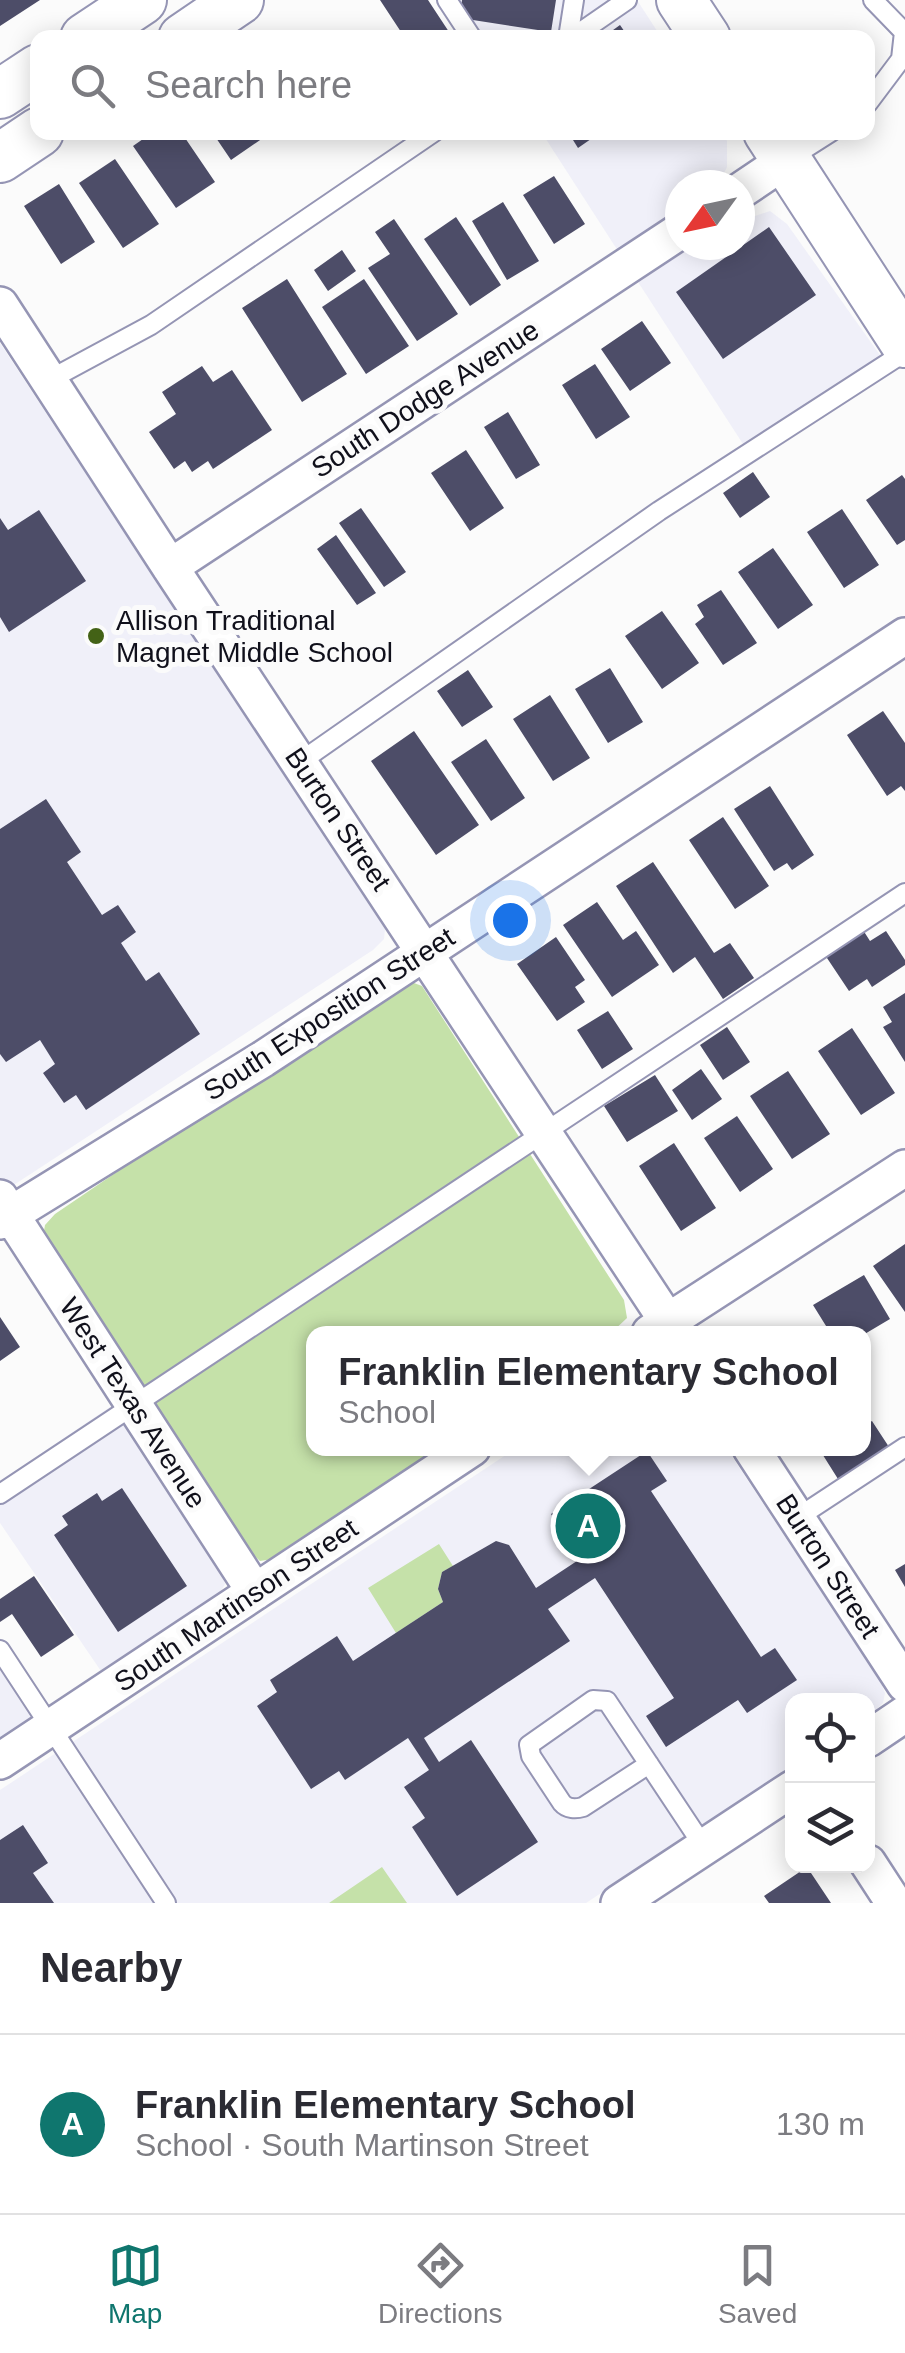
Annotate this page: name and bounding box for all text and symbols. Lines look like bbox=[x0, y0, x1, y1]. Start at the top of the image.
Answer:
search box bbox=[30, 30, 875, 140]
icon: search bbox=[65, 58, 120, 113]
text: Search here bbox=[145, 64, 352, 106]
north arrow bbox=[665, 170, 755, 260]
street label: South Dodge Avenue bbox=[306, 314, 544, 484]
place label: Allison Traditional Magnet Middle School bbox=[116, 605, 393, 668]
marker: Allison Traditional Magnet Middle School bbox=[85, 625, 107, 647]
street label: Burton Street bbox=[279, 742, 397, 896]
your location bbox=[485, 895, 536, 946]
street label: South Exposition Street bbox=[198, 921, 460, 1107]
street label: West Texas Avenue bbox=[53, 1292, 213, 1514]
popup bbox=[306, 1326, 871, 1456]
text: Franklin Elementary School bbox=[338, 1351, 839, 1393]
text: School bbox=[338, 1394, 436, 1430]
pin: A bbox=[556, 1488, 620, 1564]
street label: Burton Street bbox=[770, 1488, 886, 1644]
street label: South Martinson Street bbox=[109, 1512, 364, 1698]
map controls bbox=[785, 1693, 875, 1873]
button: locate bbox=[785, 1693, 875, 1783]
button: layers bbox=[785, 1783, 875, 1873]
text: Nearby bbox=[40, 1944, 182, 1991]
text: Franklin Elementary School bbox=[135, 2084, 635, 2126]
text: A bbox=[61, 2106, 84, 2142]
text: 130 m bbox=[776, 2106, 865, 2142]
text: School · South Martinson Street bbox=[135, 2127, 589, 2163]
tab: Map bbox=[108, 2238, 163, 2330]
tab: Directions bbox=[378, 2238, 503, 2330]
tab: Saved bbox=[718, 2238, 797, 2330]

